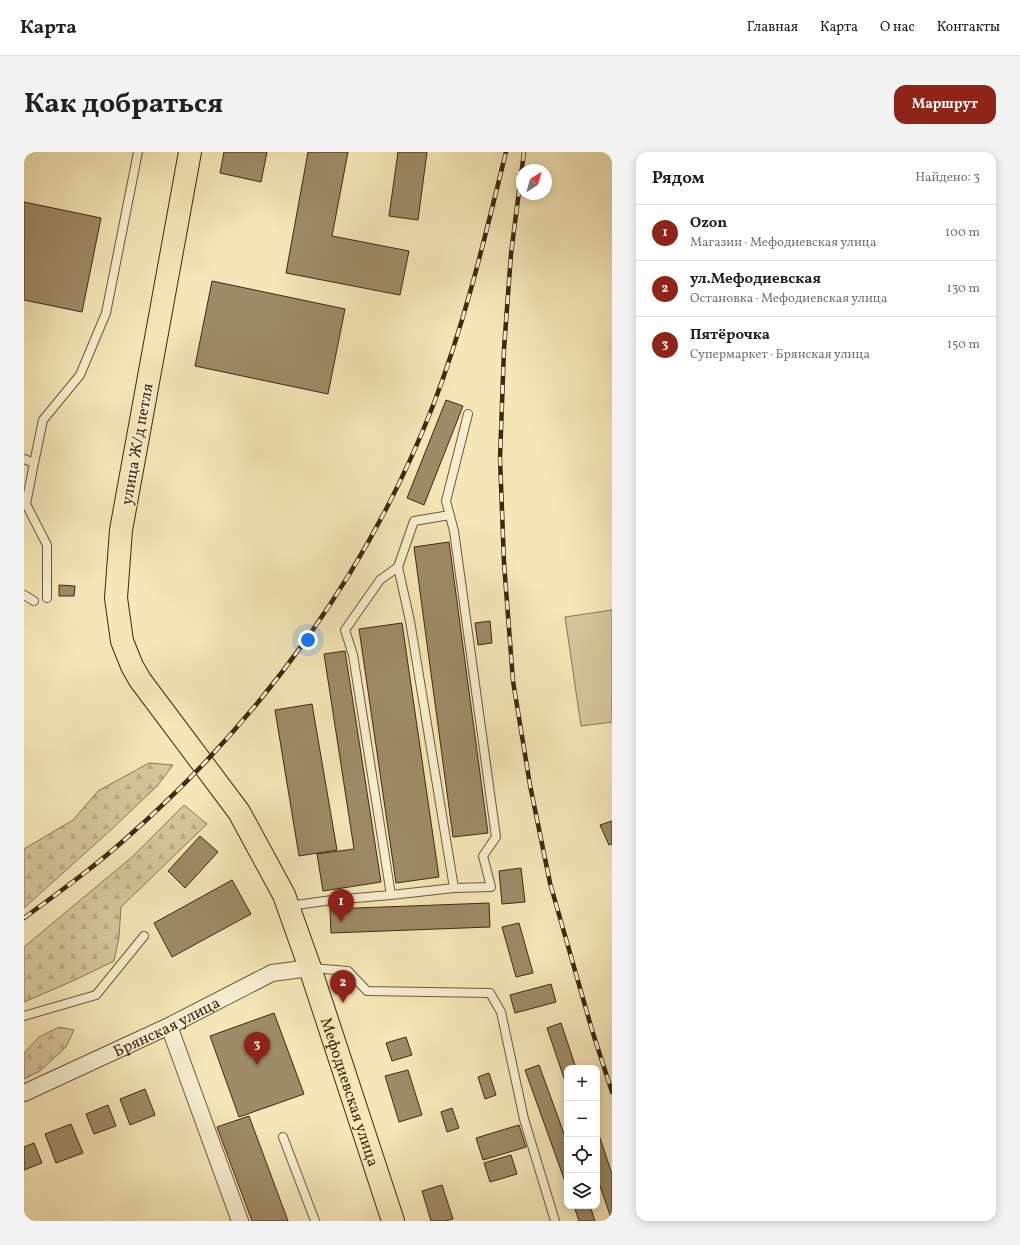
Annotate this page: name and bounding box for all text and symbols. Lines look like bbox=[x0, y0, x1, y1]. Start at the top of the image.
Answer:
text: Карта bbox=[20, 15, 77, 41]
text: Главная bbox=[747, 18, 798, 37]
text: Карта bbox=[820, 18, 858, 37]
text: О нас bbox=[880, 18, 915, 37]
text: Контакты bbox=[937, 18, 1000, 37]
text: Как добраться bbox=[24, 85, 223, 124]
button: Маршрут bbox=[894, 85, 996, 124]
north arrow bbox=[516, 164, 552, 200]
text: Рядом bbox=[652, 167, 705, 190]
text: Найдено: 3 bbox=[915, 169, 980, 187]
text: Ozon bbox=[690, 213, 727, 234]
text: 1 bbox=[662, 224, 668, 242]
text: 100 m bbox=[945, 224, 980, 242]
text: Магазин · Мефодиевская улица bbox=[690, 234, 876, 252]
text: ул.Мефодиевская bbox=[690, 269, 821, 290]
text: 2 bbox=[662, 280, 668, 298]
text: 130 m bbox=[947, 280, 980, 298]
text: Остановка · Мефодиевская улица bbox=[690, 290, 887, 308]
text: Пятёрочка bbox=[690, 325, 770, 346]
text: 3 bbox=[662, 336, 668, 354]
text: 150 m bbox=[947, 336, 980, 354]
text: Супермаркет · Брянская улица bbox=[690, 346, 870, 364]
street label: улица Ж/д петля bbox=[116, 382, 160, 507]
your location bbox=[298, 630, 318, 650]
pin: 1 bbox=[328, 889, 354, 922]
pin: 2 bbox=[330, 970, 356, 1003]
street label: Брянская улица bbox=[110, 993, 224, 1063]
street label: Мефодиевская улица bbox=[314, 1015, 383, 1170]
pin: 3 bbox=[244, 1032, 270, 1065]
map controls bbox=[564, 1065, 600, 1209]
button: + bbox=[564, 1065, 600, 1101]
button: − bbox=[564, 1101, 600, 1137]
button: locate bbox=[564, 1137, 600, 1173]
button: layers bbox=[564, 1173, 600, 1209]

